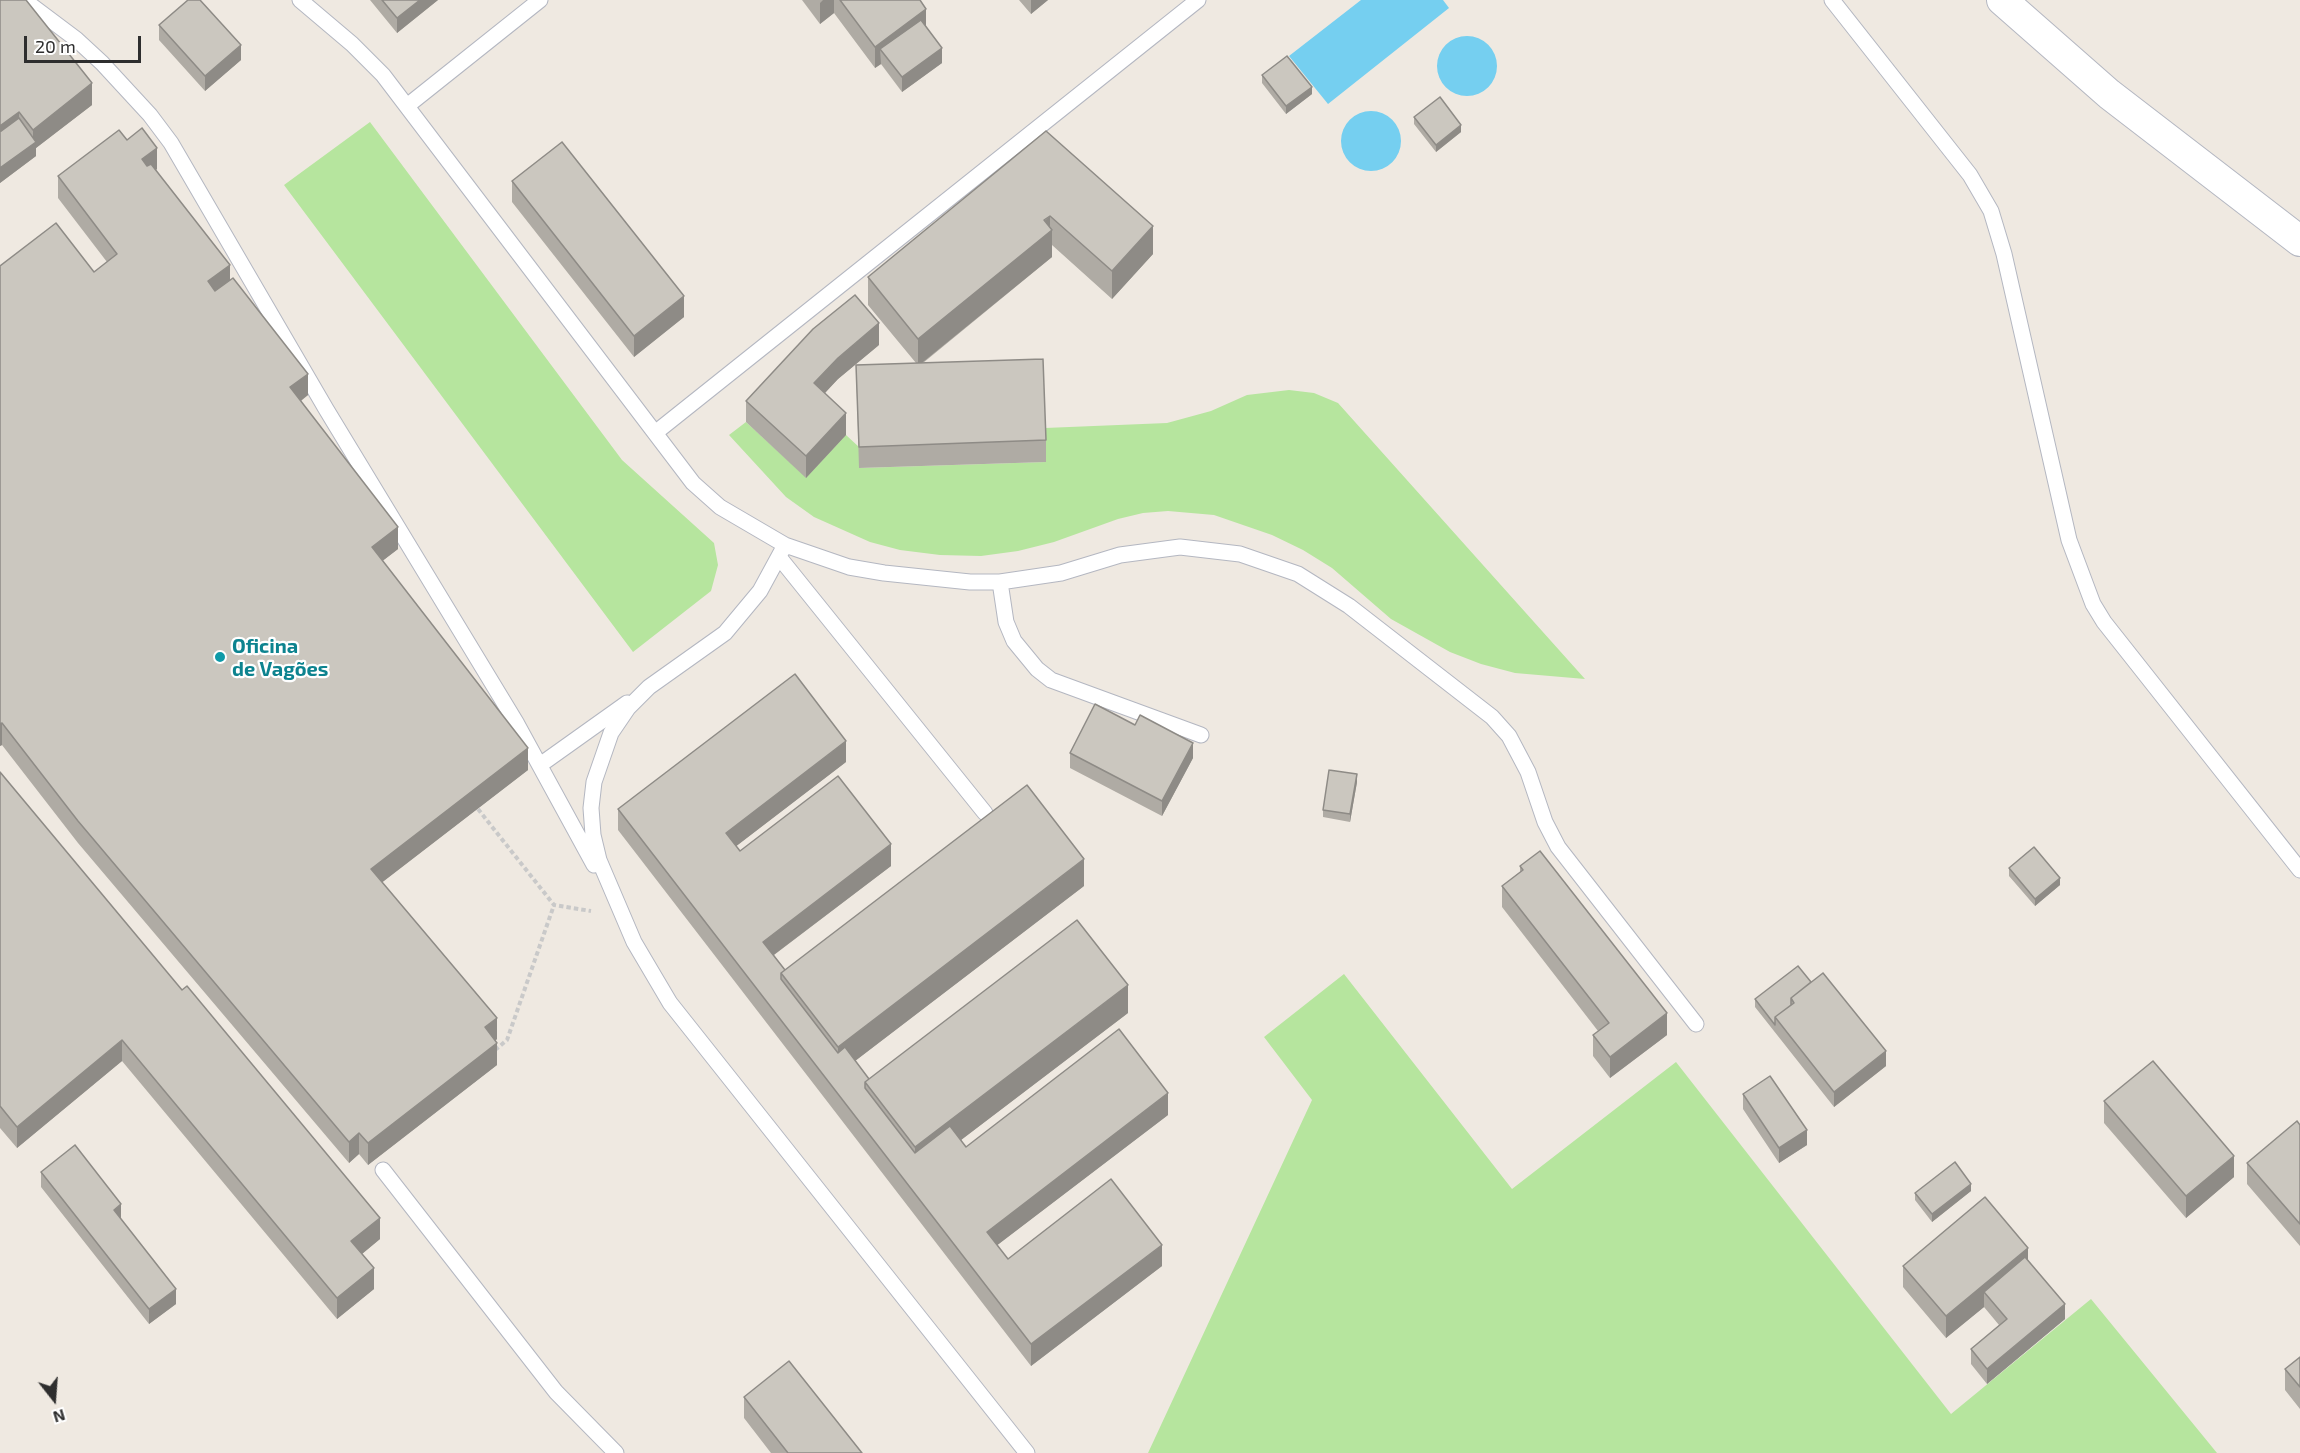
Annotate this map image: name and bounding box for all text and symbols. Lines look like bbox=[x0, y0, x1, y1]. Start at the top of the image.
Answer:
scale bar bbox=[27, 24, 144, 62]
text: 20 m bbox=[35, 35, 76, 57]
place label: Oficina de Vagões bbox=[232, 634, 328, 681]
marker: Oficina de Vagões bbox=[213, 650, 227, 664]
north arrow bbox=[24, 1369, 84, 1429]
text: N bbox=[51, 1406, 68, 1427]

